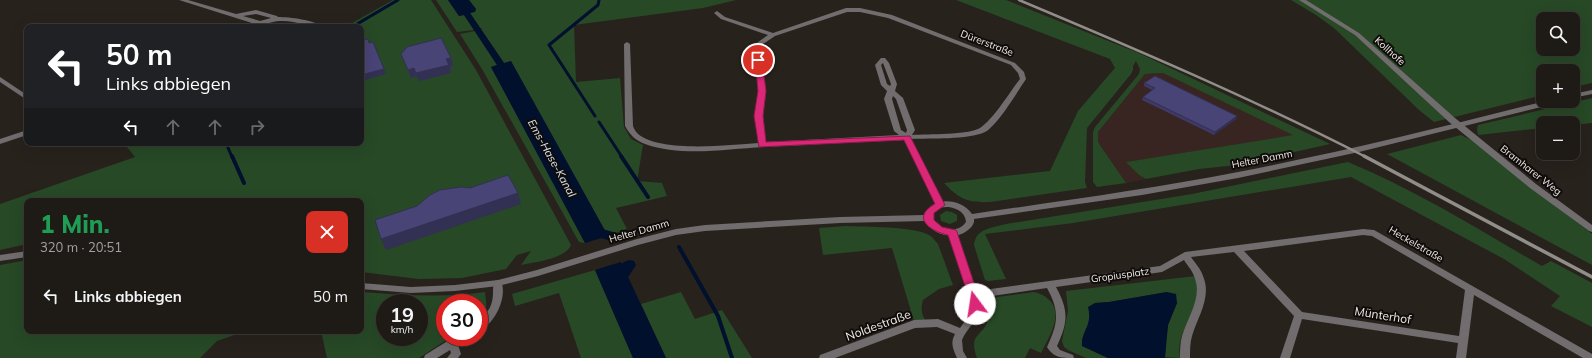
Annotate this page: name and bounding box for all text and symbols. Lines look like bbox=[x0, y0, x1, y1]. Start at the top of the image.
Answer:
map controls bbox=[1536, 12, 1580, 160]
button: search bbox=[1536, 12, 1580, 56]
street label: Dürerstraße bbox=[959, 27, 1015, 59]
street label: Kollhofe bbox=[1372, 34, 1408, 68]
text: 50 m bbox=[106, 37, 172, 72]
icon: left bbox=[40, 40, 92, 92]
pin bbox=[741, 43, 775, 77]
icon: arrive bbox=[747, 49, 769, 71]
button: + bbox=[1536, 64, 1580, 108]
text: Links abbiegen bbox=[106, 72, 231, 95]
icon: left bbox=[120, 116, 142, 138]
icon: ahead bbox=[162, 116, 184, 138]
icon: ahead bbox=[204, 116, 226, 138]
icon: right bbox=[246, 116, 268, 138]
button: − bbox=[1536, 116, 1580, 160]
water label: Ems-Hase-Kanal bbox=[525, 117, 579, 200]
street label: Bramharer Weg bbox=[1498, 142, 1564, 198]
street label: Helter Damm bbox=[1231, 147, 1294, 171]
text: 1 Min. bbox=[40, 209, 110, 239]
button: close bbox=[306, 211, 348, 253]
street label: Helter Damm bbox=[608, 216, 671, 246]
street label: Heckelstraße bbox=[1386, 223, 1446, 265]
text: 320 m · 20:51 bbox=[40, 239, 122, 255]
street label: Gropiusplatz bbox=[1090, 264, 1150, 286]
position arrow bbox=[954, 283, 996, 325]
icon: left bbox=[40, 285, 62, 307]
text: Links abbiegen bbox=[74, 287, 182, 306]
text: 50 m bbox=[313, 287, 348, 306]
speed limit sign: 30 bbox=[436, 294, 488, 346]
text: 19 bbox=[390, 302, 414, 327]
street label: Münterhof bbox=[1354, 303, 1413, 327]
street label: Noldestraße bbox=[843, 306, 913, 344]
text: km/h bbox=[391, 323, 413, 336]

